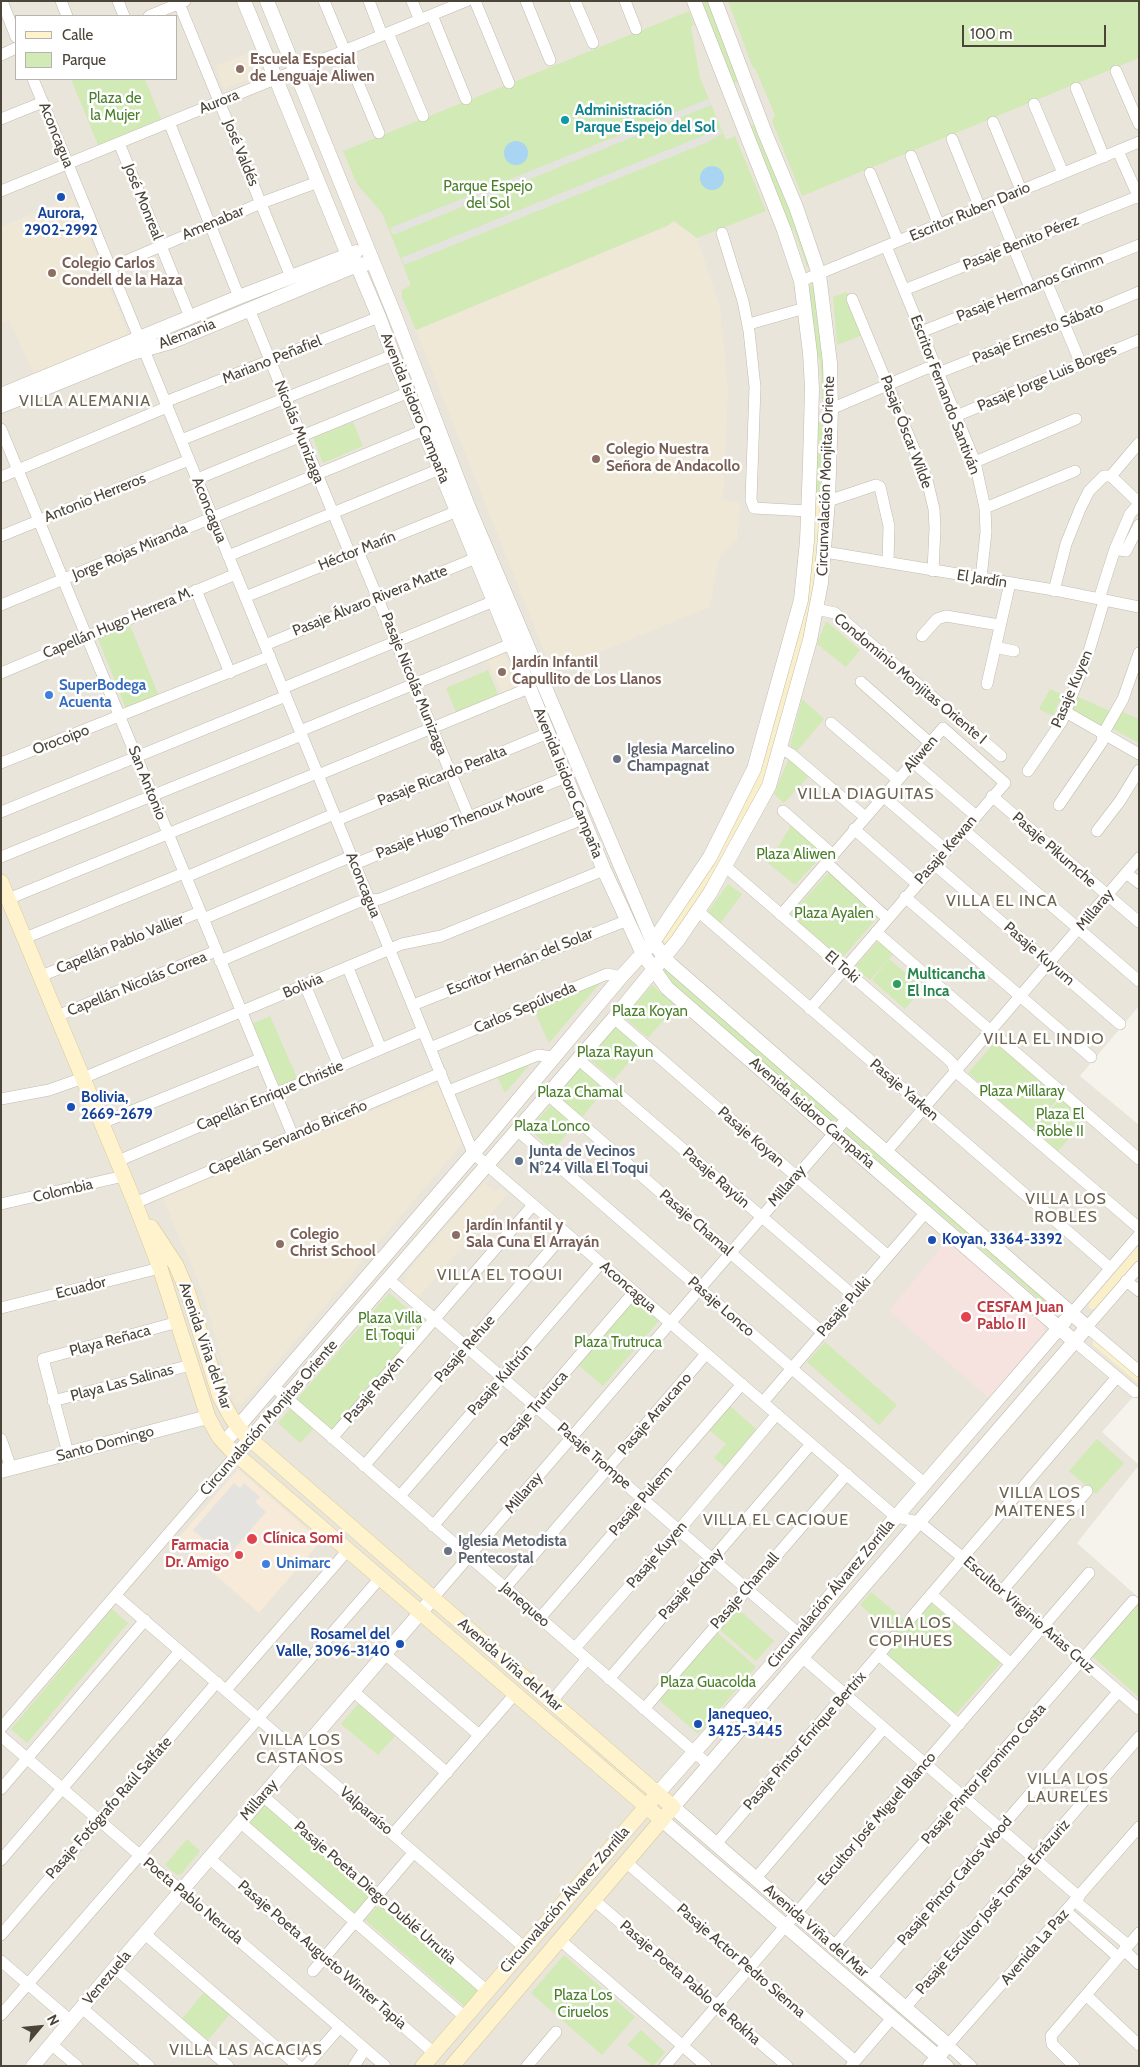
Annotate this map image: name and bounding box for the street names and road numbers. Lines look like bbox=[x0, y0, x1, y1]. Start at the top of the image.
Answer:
street label: Aurora bbox=[196, 86, 242, 118]
street label: Aconcagua bbox=[35, 100, 77, 170]
street label: José Valdés bbox=[219, 117, 263, 189]
street label: José Monreal bbox=[120, 161, 166, 243]
street label: Escritor Ruben Dario bbox=[907, 178, 1033, 246]
street label: Amenabar bbox=[179, 202, 247, 244]
street label: Pasaje Benito Pérez bbox=[960, 212, 1082, 274]
street label: Pasaje Hermanos Grimm bbox=[954, 250, 1106, 326]
street label: Pasaje Ernesto Sábato bbox=[970, 299, 1106, 367]
street label: Escritor Fernando Santiván bbox=[906, 313, 984, 477]
street label: Alemania bbox=[156, 315, 218, 353]
street label: Avenida Isidoro Campaña bbox=[377, 330, 453, 486]
street label: Mariano Peñafiel bbox=[220, 332, 324, 388]
street label: Pasaje Jorge Luis Borges bbox=[975, 341, 1119, 415]
street label: Pasaje Óscar Wilde bbox=[876, 373, 936, 491]
street label: Circunvalación Monjitas Oriente bbox=[814, 376, 838, 576]
street label: Nicolás Munizaga bbox=[270, 378, 328, 486]
street label: Antonio Herreros bbox=[42, 469, 148, 527]
street label: Aconcagua bbox=[188, 475, 230, 545]
street label: Jorge Rojas Miranda bbox=[70, 520, 190, 584]
street label: Héctor Marín bbox=[316, 527, 398, 575]
street label: Pasaje Álvaro Rivera Matte bbox=[290, 562, 450, 640]
street label: El Jardín bbox=[956, 566, 1008, 592]
street label: Capellán Hugo Herrera M. bbox=[40, 583, 196, 663]
street label: Pasaje Nicolás Munizaga bbox=[377, 610, 451, 758]
street label: Condominio Monjitas Oriente I bbox=[830, 610, 990, 748]
street label: Pasaje Kuyen bbox=[1048, 647, 1096, 731]
street label: Avenida Isidoro Campaña bbox=[530, 705, 606, 861]
street label: Orocoipo bbox=[30, 721, 92, 759]
street label: Aliwen bbox=[900, 732, 942, 776]
street label: Pasaje Ricardo Peralta bbox=[375, 742, 509, 810]
street label: San Antonio bbox=[124, 743, 170, 823]
street label: Pasaje Hugo Thenoux Moure bbox=[373, 779, 547, 863]
street label: Pasaje Pikumche bbox=[1008, 809, 1100, 891]
street label: Pasaje Kewan bbox=[911, 812, 981, 888]
street label: Aconcagua bbox=[342, 850, 384, 920]
street label: Millaray bbox=[1072, 886, 1118, 934]
street label: Capellán Pablo Vallier bbox=[54, 910, 186, 978]
street label: Pasaje Kuyum bbox=[1000, 918, 1078, 990]
street label: Escritor Hernán del Solar bbox=[444, 924, 596, 1000]
street label: El Toki bbox=[821, 947, 863, 987]
street label: Capellán Nicolás Correa bbox=[65, 948, 209, 1020]
street label: Bolivia bbox=[280, 970, 326, 1002]
street label: Carlos Sepúlveda bbox=[471, 978, 579, 1038]
street label: Avenida Isidoro Campaña bbox=[745, 1054, 879, 1172]
street label: Pasaje Yarken bbox=[866, 1055, 942, 1125]
street label: Capellán Enrique Christie bbox=[194, 1057, 346, 1135]
street label: Capellán Servando Briceño bbox=[206, 1096, 370, 1180]
street label: Pasaje Koyan bbox=[714, 1103, 788, 1171]
street label: Pasaje Rayún bbox=[679, 1144, 753, 1212]
street label: Millaray bbox=[764, 1162, 810, 1210]
street label: Colombia bbox=[31, 1175, 95, 1207]
street label: Pasaje Chamal bbox=[655, 1186, 737, 1260]
street label: Aconcagua bbox=[596, 1258, 660, 1316]
street label: Ecuador bbox=[54, 1273, 108, 1303]
street label: Pasaje Lonco bbox=[684, 1273, 758, 1341]
street label: Pasaje Pulki bbox=[813, 1274, 875, 1340]
street label: Avenida Viña del Mar bbox=[175, 1280, 235, 1412]
street label: Pasaje Rehue bbox=[431, 1312, 499, 1386]
street label: Playa Reñaca bbox=[68, 1322, 152, 1360]
street label: Circunvalación Monjitas Oriente bbox=[196, 1336, 342, 1500]
street label: Pasaje Kultrún bbox=[464, 1341, 536, 1419]
street label: Pasaje Rayén bbox=[340, 1353, 408, 1427]
street label: Playa Las Salinas bbox=[69, 1361, 175, 1405]
street label: Pasaje Trutruca bbox=[496, 1368, 572, 1450]
street label: Pasaje Araucano bbox=[614, 1369, 696, 1459]
street label: Pasaje Trompe bbox=[553, 1419, 635, 1493]
street label: Santo Domingo bbox=[54, 1422, 156, 1466]
street label: Pasaje Pukem bbox=[606, 1462, 676, 1540]
street label: Millaray bbox=[501, 1469, 547, 1517]
street label: Circunvalación Álvarez Zorrilla bbox=[764, 1516, 898, 1672]
street label: Pasaje Kuyen bbox=[623, 1518, 691, 1592]
street label: Pasaje Kochay bbox=[655, 1545, 727, 1623]
street label: Pasaje Chamall bbox=[707, 1549, 783, 1633]
street label: Escultor Virginio Arias Cruz bbox=[960, 1553, 1098, 1677]
street label: Janequeo bbox=[497, 1579, 553, 1631]
street label: Avenida Viña del Mar bbox=[454, 1615, 566, 1715]
street label: Pasaje Pintor Enrique Bertrix bbox=[740, 1668, 870, 1814]
street label: Pasaje Pintor Jeronimo Costa bbox=[918, 1700, 1050, 1848]
street label: Pasaje Fotógrafo Raúl Salfate bbox=[42, 1733, 176, 1883]
street label: Escultor José Miguel Blanco bbox=[814, 1749, 940, 1889]
street label: Millaray bbox=[236, 1776, 282, 1824]
street label: Valparaíso bbox=[336, 1783, 396, 1839]
street label: Pasaje Pintor Carlos Wood bbox=[894, 1813, 1016, 1949]
street label: Pasaje Escultor José Tomás Errázuriz bbox=[912, 1816, 1074, 1998]
street label: Pasaje Poeta Diego Dublé Urrutia bbox=[290, 1818, 460, 1968]
street label: Circunvalación Álvarez Zorrilla bbox=[496, 1823, 634, 1977]
street label: Poeta Pablo Neruda bbox=[139, 1854, 247, 1948]
street label: Pasaje Poeta Augusto Winter Tapia bbox=[234, 1877, 410, 2033]
street label: Avenida Viña del Mar bbox=[760, 1881, 872, 1981]
street label: Pasaje Actor Pedro Sienna bbox=[673, 1900, 809, 2022]
street label: Avenida La Paz bbox=[997, 1905, 1073, 1989]
street label: Pasaje Poeta Pablo de Rokha bbox=[616, 1917, 764, 2049]
street label: Venezuela bbox=[79, 1947, 135, 2009]

